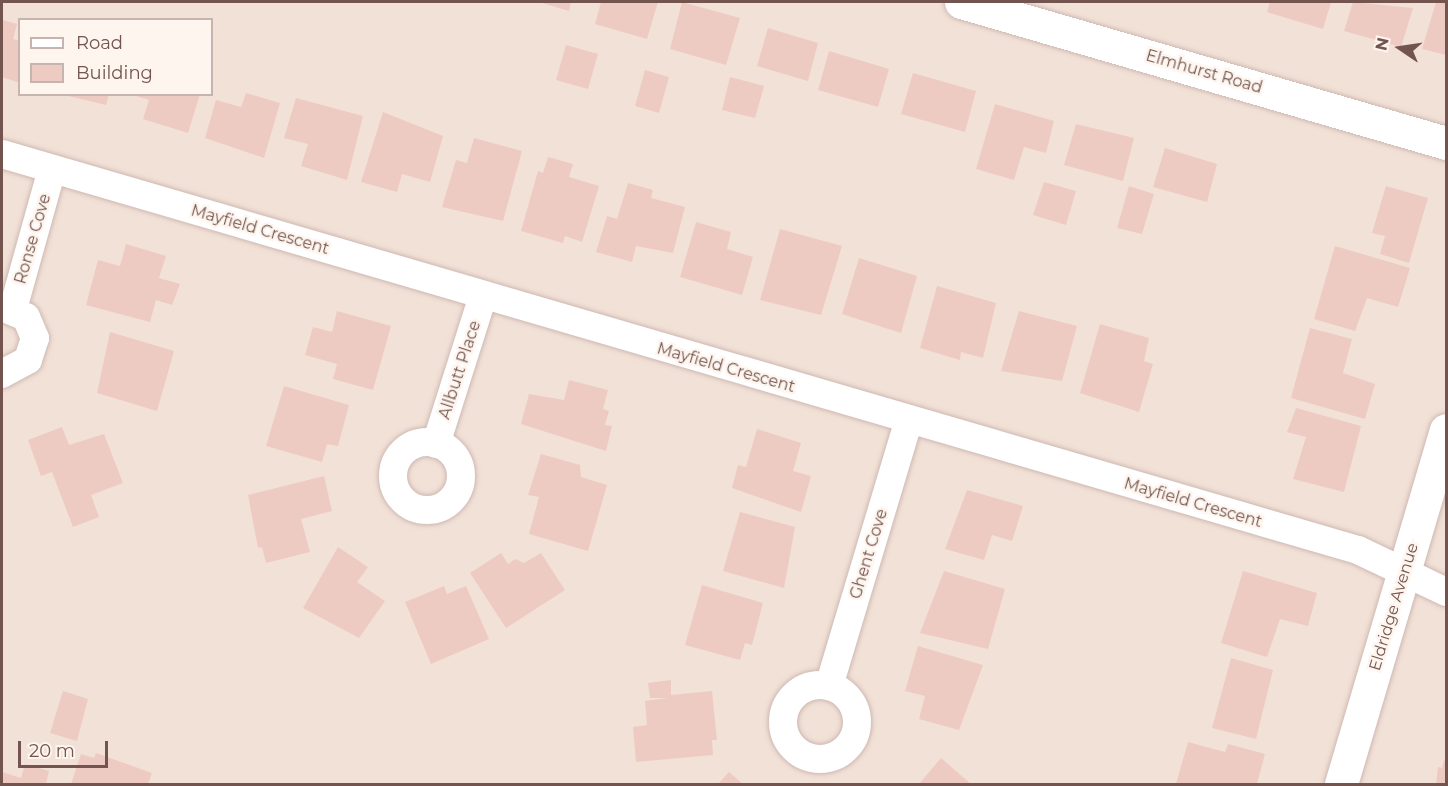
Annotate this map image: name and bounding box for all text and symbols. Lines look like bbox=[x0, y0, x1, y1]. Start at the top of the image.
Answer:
legend bbox=[18, 18, 213, 96]
north arrow bbox=[1370, 18, 1430, 78]
text: Road bbox=[76, 32, 123, 54]
text: N bbox=[1371, 35, 1393, 52]
street label: Elmhurst Road bbox=[1144, 46, 1264, 98]
text: Building bbox=[76, 62, 153, 84]
street label: Ronse Cove bbox=[11, 192, 55, 286]
street label: Mayfield Crescent bbox=[189, 201, 331, 259]
street label: Allbutt Place bbox=[435, 318, 485, 422]
street label: Mayfield Crescent bbox=[655, 339, 797, 397]
street label: Mayfield Crescent bbox=[1122, 474, 1264, 532]
street label: Ghent Cove bbox=[846, 507, 892, 601]
street label: Eldridge Avenue bbox=[1365, 541, 1423, 673]
scale bar bbox=[21, 729, 111, 767]
text: 20 m bbox=[29, 740, 75, 762]

